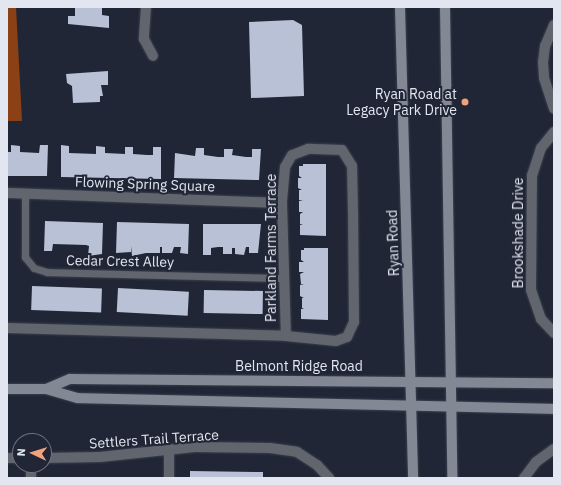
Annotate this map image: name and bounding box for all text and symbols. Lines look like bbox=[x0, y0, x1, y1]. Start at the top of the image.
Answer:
place label: Ryan Road at Legacy Park Drive bbox=[346, 86, 457, 118]
marker: Ryan Road at Legacy Park Drive bbox=[460, 97, 470, 107]
street label: Flowing Spring Square bbox=[75, 173, 215, 195]
street label: Parkland Farms Terrace bbox=[263, 174, 279, 322]
street label: Brookshade Drive bbox=[510, 178, 526, 288]
street label: Ryan Road bbox=[383, 209, 403, 277]
street label: Cedar Crest Alley bbox=[66, 252, 174, 270]
street label: Belmont Ridge Road bbox=[235, 358, 363, 374]
street label: Settlers Trail Terrace bbox=[89, 426, 219, 452]
north arrow bbox=[12, 433, 52, 473]
text: N bbox=[14, 448, 28, 457]

